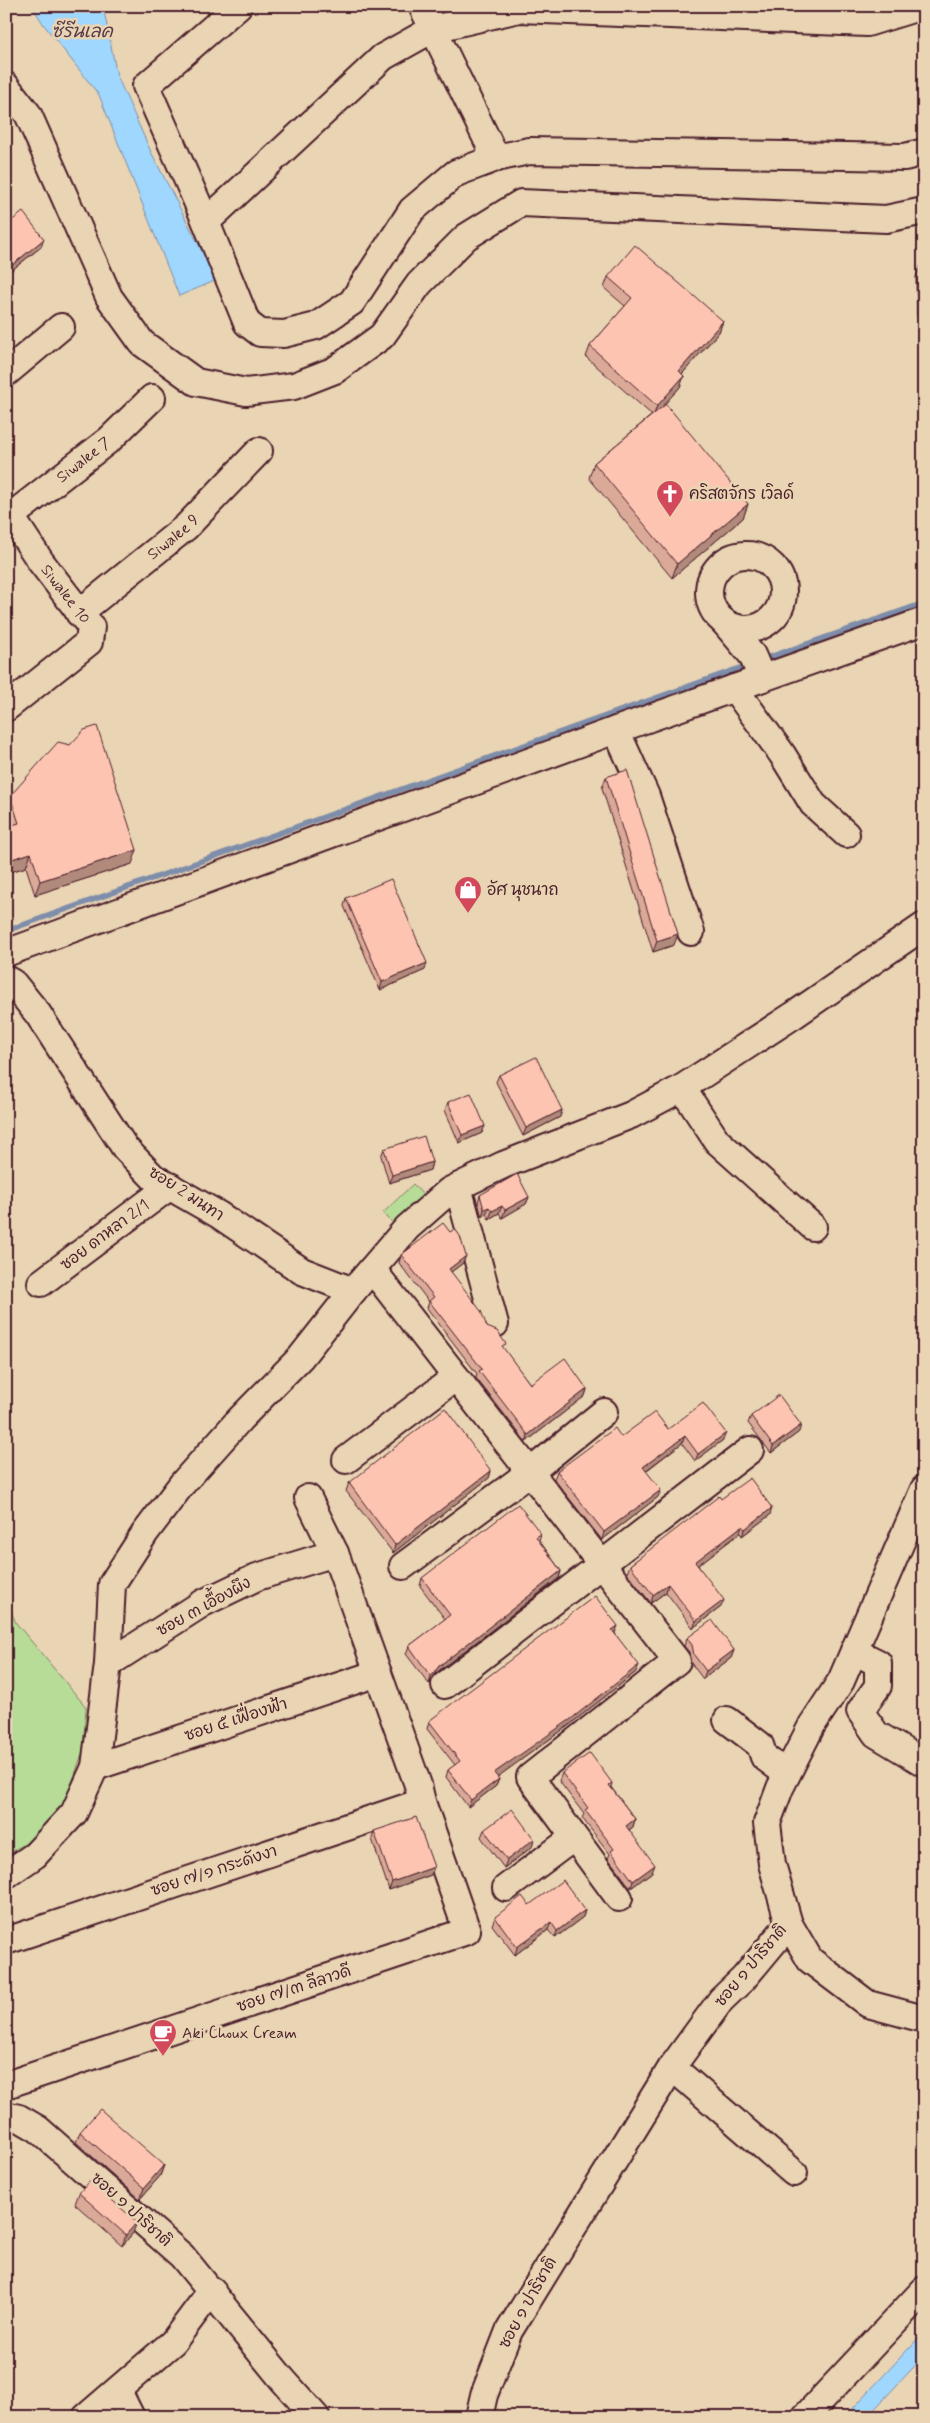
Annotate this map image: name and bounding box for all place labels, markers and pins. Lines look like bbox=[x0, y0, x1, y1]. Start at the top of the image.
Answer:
church icon: คริสตจักร เวิลด์ bbox=[655, 479, 685, 518]
place label: คริสตจักร เวิลด์ bbox=[689, 482, 794, 505]
shop icon: อัศ นุชนาถ bbox=[453, 875, 483, 914]
place label: อัศ นุชนาถ bbox=[487, 879, 558, 902]
cafe icon: Aki Choux Cream bbox=[148, 2018, 178, 2057]
place label: Aki Choux Cream bbox=[182, 2023, 297, 2044]

